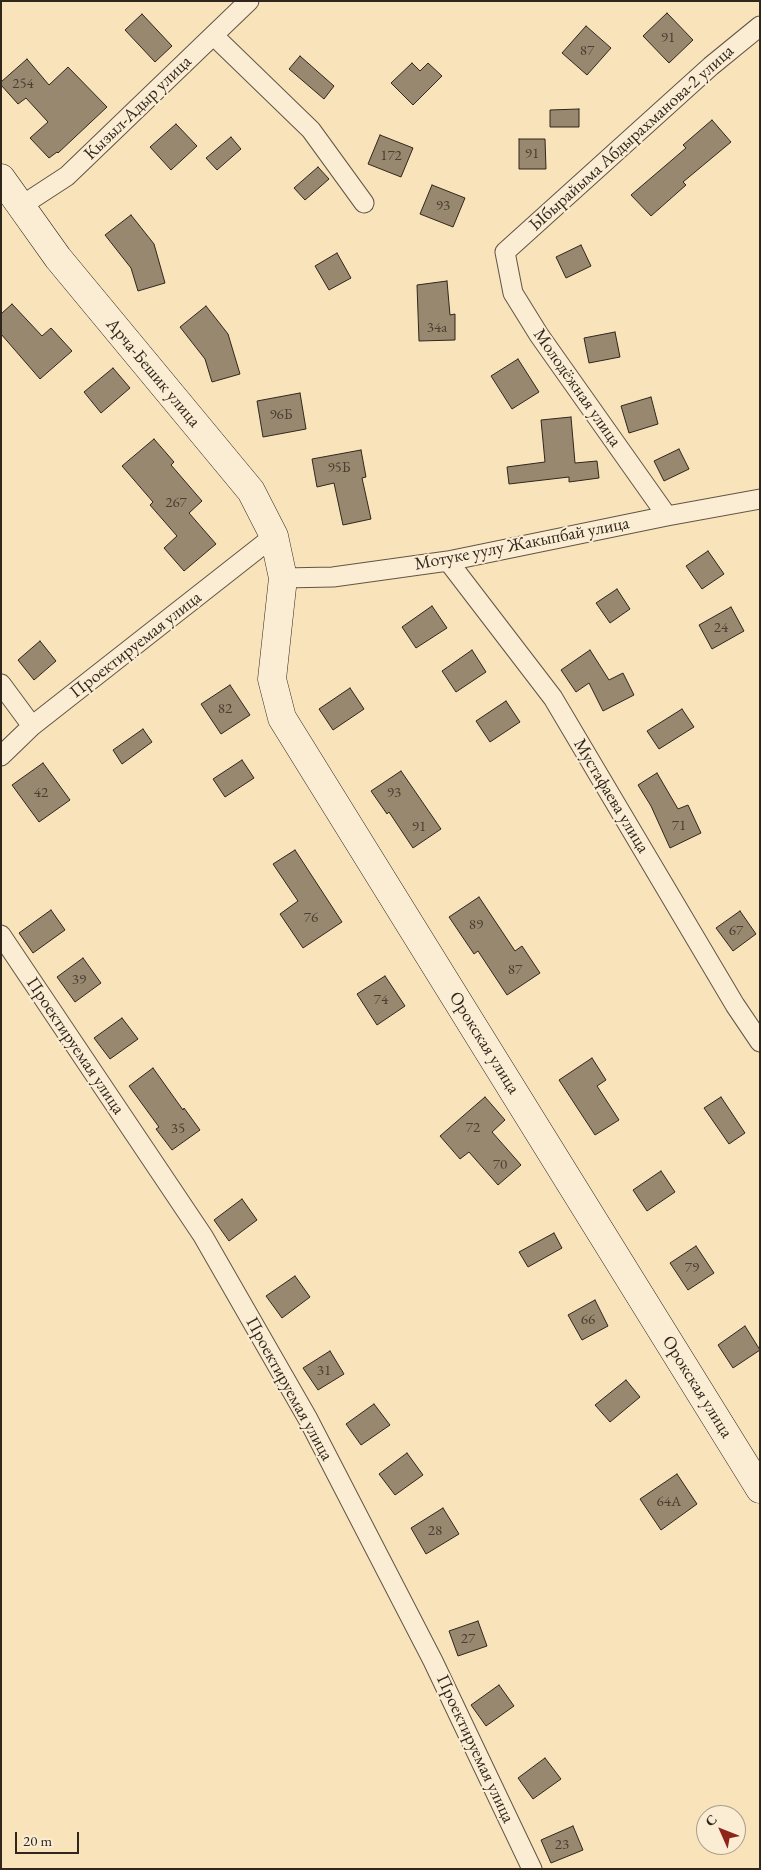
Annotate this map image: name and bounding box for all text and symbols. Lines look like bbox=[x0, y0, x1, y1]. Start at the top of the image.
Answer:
house number: 91 bbox=[661, 29, 675, 47]
street label: Ыбырайыма Абдырахманова-2 улица bbox=[525, 40, 739, 236]
house number: 87 bbox=[580, 42, 594, 60]
street label: Кызыл-Адыр улица bbox=[80, 51, 196, 165]
house number: 254 bbox=[12, 75, 34, 93]
house number: 91 bbox=[525, 145, 539, 163]
house number: 172 bbox=[380, 147, 402, 165]
house number: 93 bbox=[436, 197, 450, 215]
street label: Арча-Бешик улица bbox=[101, 314, 205, 432]
house number: 34а bbox=[427, 319, 447, 337]
street label: Молодёжная улица bbox=[528, 325, 626, 451]
house number: 96Б bbox=[269, 406, 293, 424]
house number: 95Б bbox=[327, 459, 351, 477]
house number: 267 bbox=[165, 494, 187, 512]
street label: Мотуке уулу Жакыпбай улица bbox=[413, 513, 631, 575]
street label: Проектируемая улица bbox=[66, 587, 206, 703]
house number: 24 bbox=[714, 619, 728, 637]
house number: 82 bbox=[218, 700, 232, 718]
street label: Мустафаева улица bbox=[568, 735, 654, 857]
house number: 42 bbox=[34, 784, 48, 802]
house number: 93 bbox=[387, 784, 401, 802]
house number: 71 bbox=[672, 817, 686, 835]
house number: 91 bbox=[412, 818, 426, 836]
house number: 76 bbox=[304, 909, 318, 927]
house number: 89 bbox=[469, 916, 483, 934]
house number: 67 bbox=[729, 922, 743, 940]
house number: 87 bbox=[508, 961, 522, 979]
house number: 39 bbox=[72, 971, 86, 989]
street label: Проектируемая улица bbox=[21, 973, 129, 1119]
street label: Орокская улица bbox=[444, 988, 524, 1098]
house number: 74 bbox=[374, 991, 388, 1009]
house number: 72 bbox=[466, 1119, 480, 1137]
house number: 35 bbox=[171, 1120, 185, 1138]
house number: 70 bbox=[493, 1156, 507, 1174]
house number: 79 bbox=[685, 1259, 699, 1277]
house number: 66 bbox=[581, 1311, 595, 1329]
street label: Проектируемая улица bbox=[240, 1313, 338, 1465]
street label: Орокская улица bbox=[657, 1332, 737, 1442]
house number: 31 bbox=[317, 1362, 331, 1380]
house number: 64А bbox=[657, 1493, 681, 1511]
house number: 28 bbox=[428, 1522, 442, 1540]
house number: 27 bbox=[461, 1630, 475, 1648]
street label: Проектируемая улица bbox=[431, 1671, 519, 1827]
north arrow bbox=[696, 1805, 746, 1855]
text: С bbox=[701, 1810, 721, 1830]
scale bar bbox=[18, 1822, 81, 1854]
text: 20 m bbox=[23, 1831, 52, 1850]
house number: 23 bbox=[555, 1836, 569, 1854]

